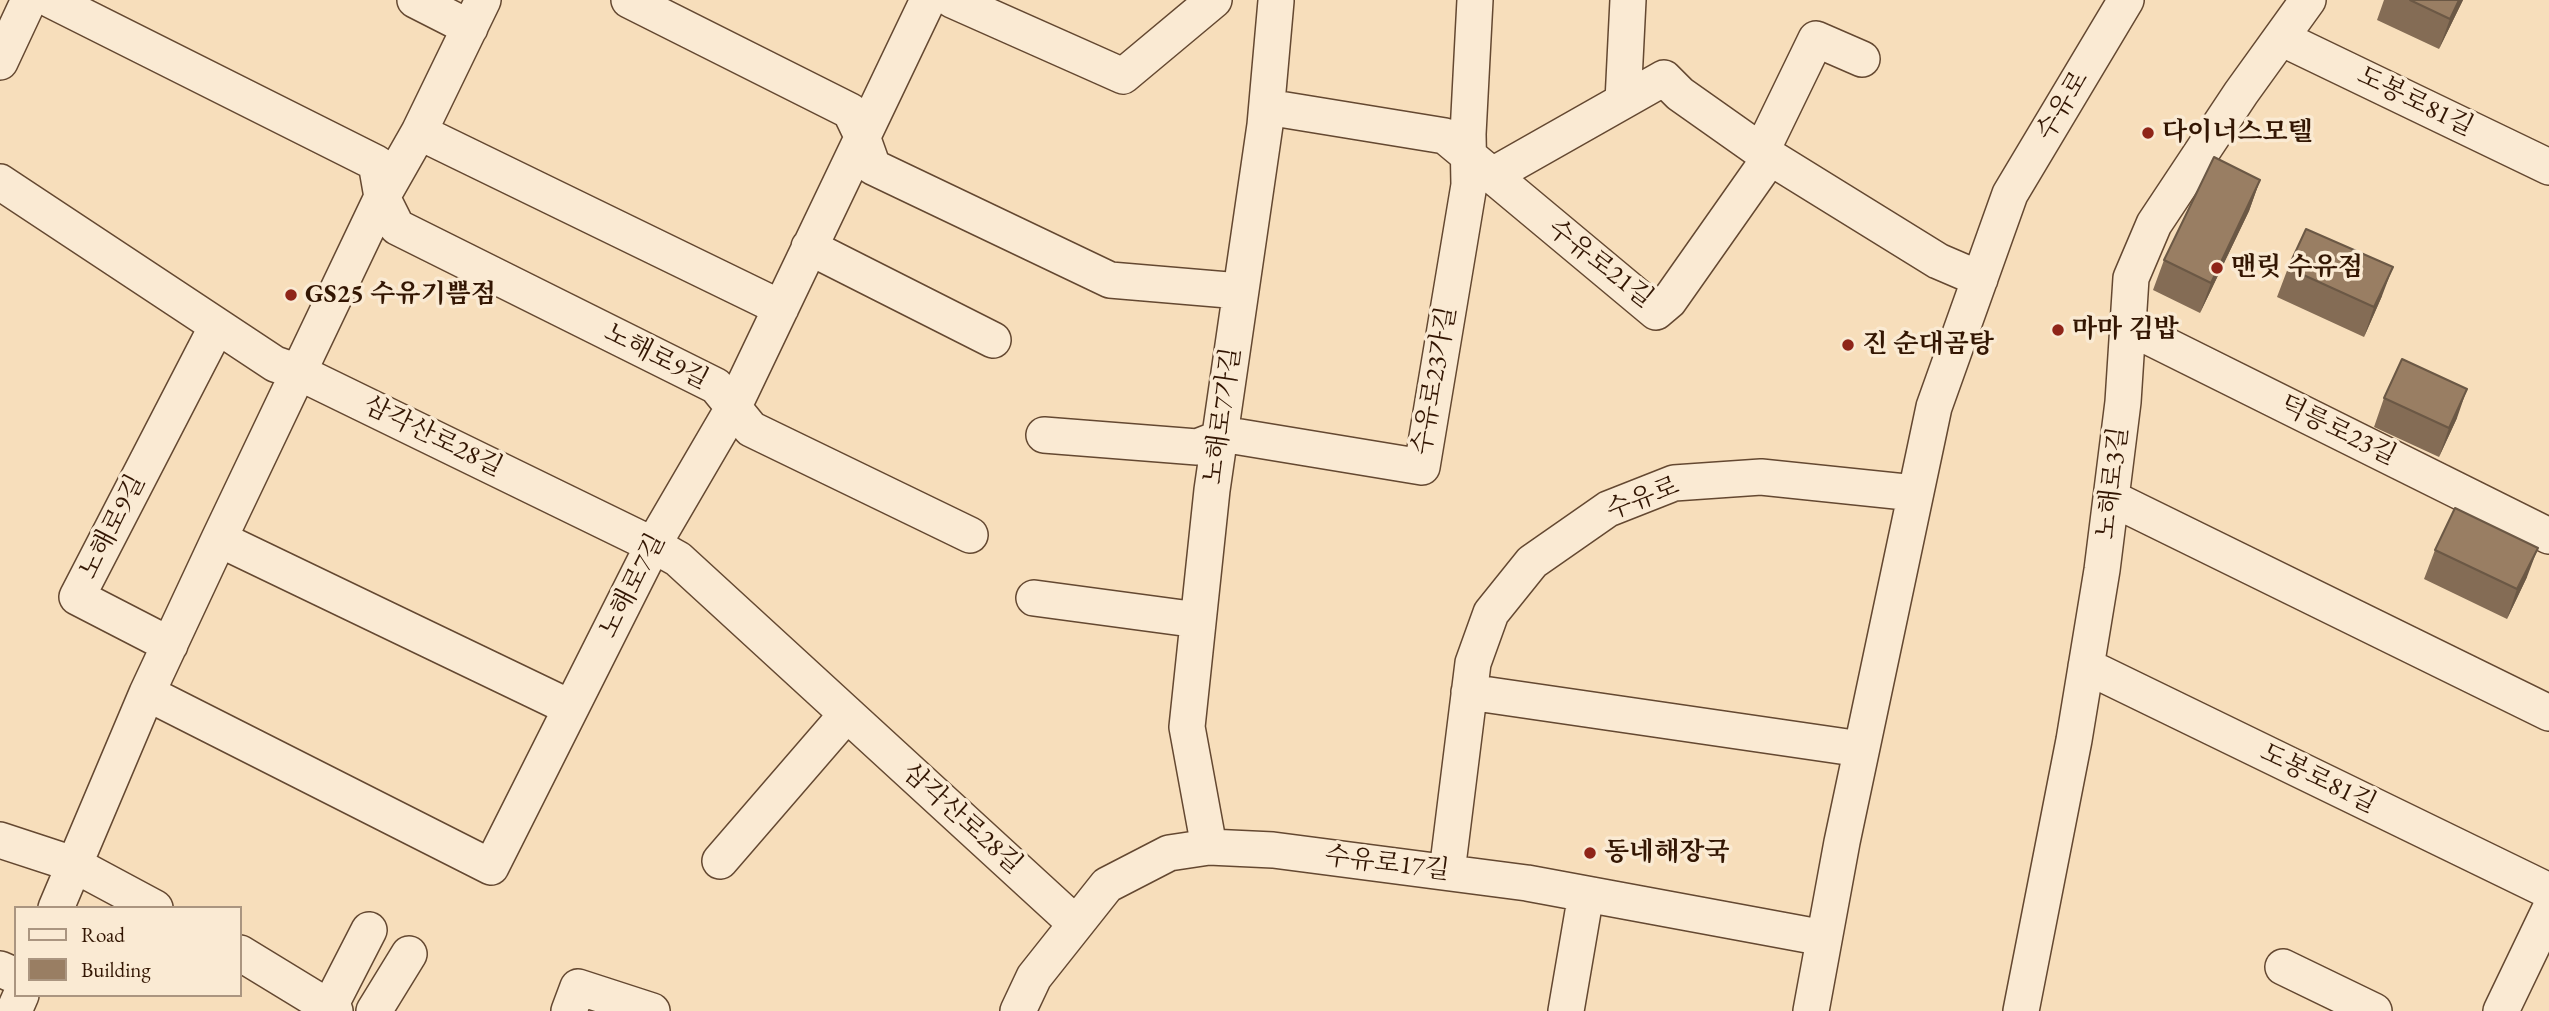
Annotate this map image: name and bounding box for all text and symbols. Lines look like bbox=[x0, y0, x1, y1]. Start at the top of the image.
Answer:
street label: 도봉로81길 bbox=[2352, 60, 2478, 144]
street label: 수유로 bbox=[2030, 66, 2096, 146]
place label: 다이너스모텔 bbox=[2162, 117, 2313, 149]
marker: 다이너스모텔 bbox=[2140, 125, 2156, 141]
street label: 수유로21길 bbox=[1541, 213, 1659, 315]
place label: 맨릿 수유점 bbox=[2231, 252, 2363, 284]
marker: 맨릿 수유점 bbox=[2209, 260, 2225, 276]
place label: GS25 수유기쁨점 bbox=[305, 279, 496, 311]
marker: GS25 수유기쁨점 bbox=[283, 287, 299, 303]
street label: 수유로23가길 bbox=[1407, 304, 1463, 458]
place label: 마마 김밥 bbox=[2072, 314, 2179, 346]
street label: 노해로9길 bbox=[599, 317, 713, 397]
marker: 마마 김밥 bbox=[2050, 322, 2066, 338]
place label: 진 순대곰탕 bbox=[1862, 329, 1994, 361]
marker: 진 순대곰탕 bbox=[1840, 337, 1856, 353]
street label: 노해로7가길 bbox=[1198, 345, 1248, 487]
street label: 덕릉로23길 bbox=[2275, 389, 2401, 473]
street label: 삼각산로28길 bbox=[359, 390, 507, 484]
street label: 노해로3길 bbox=[2091, 425, 2135, 541]
street label: 노해로9길 bbox=[73, 470, 153, 584]
street label: 수유로 bbox=[1602, 471, 1684, 527]
street label: 노해로7길 bbox=[593, 529, 673, 643]
street label: 도봉로81길 bbox=[2255, 737, 2381, 821]
street label: 삼각산로28길 bbox=[896, 757, 1028, 881]
place label: 동네해장국 bbox=[1604, 837, 1730, 869]
street label: 수유로17길 bbox=[1323, 841, 1451, 887]
marker: 동네해장국 bbox=[1582, 845, 1598, 861]
legend bbox=[14, 906, 242, 997]
text: Road bbox=[81, 921, 125, 948]
text: Building bbox=[81, 956, 151, 983]

